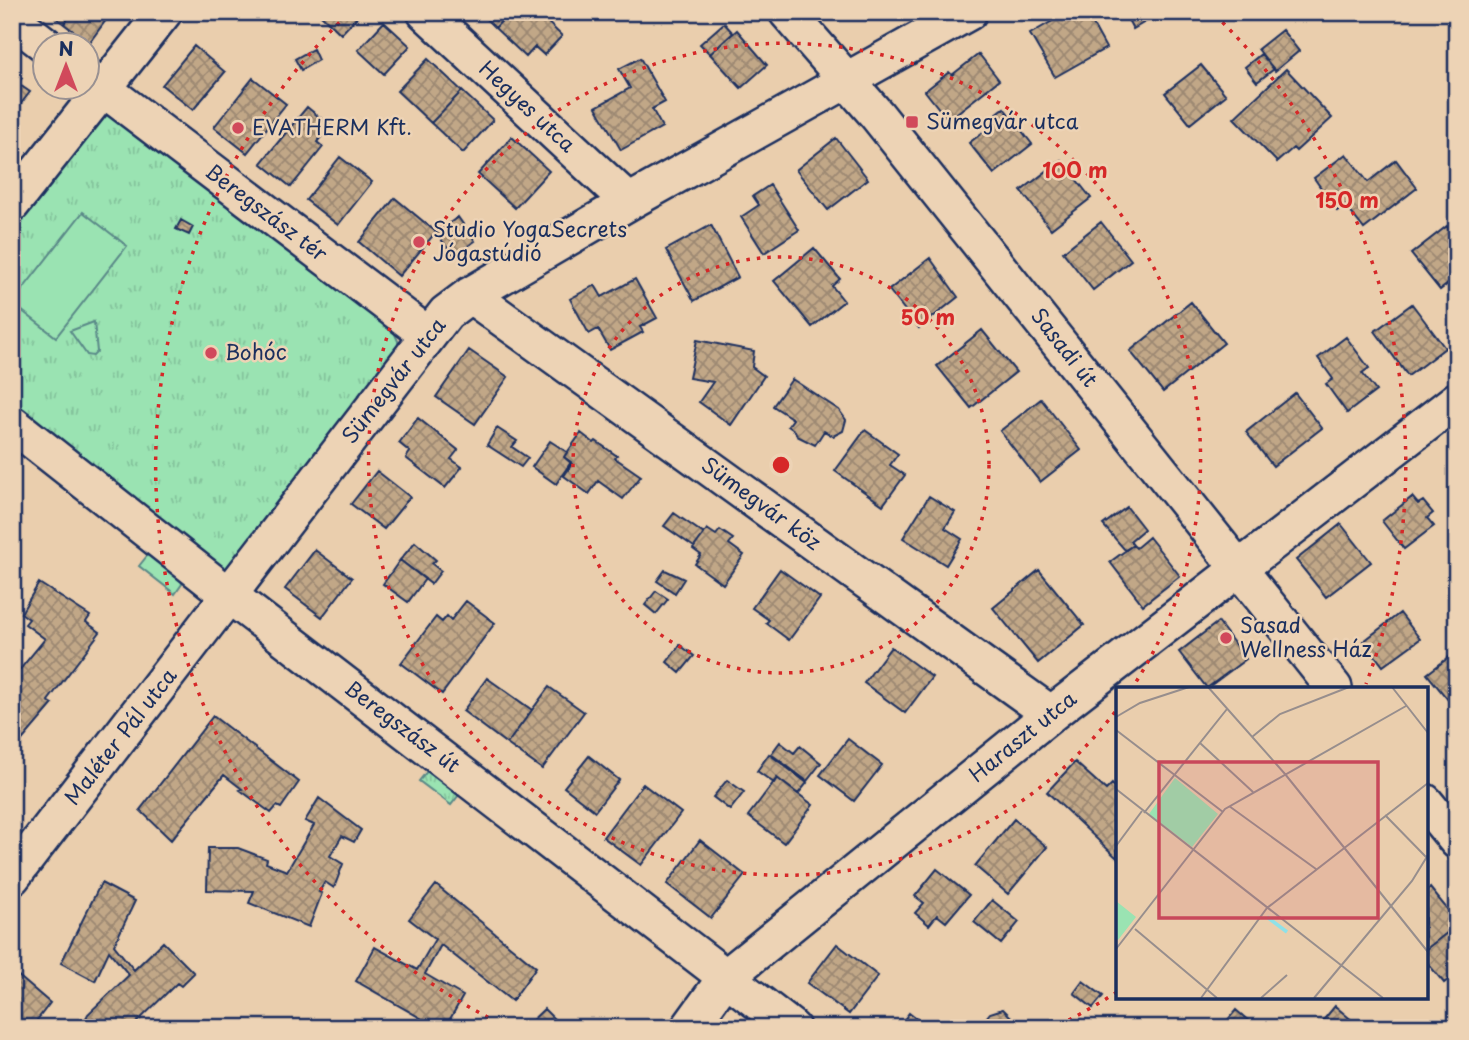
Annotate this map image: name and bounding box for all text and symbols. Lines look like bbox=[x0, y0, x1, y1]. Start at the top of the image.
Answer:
north arrow bbox=[32, 32, 102, 102]
text: N bbox=[58, 34, 74, 62]
street label: Hegyes utca bbox=[473, 52, 584, 159]
place label: Sümegvár utca bbox=[926, 104, 1079, 136]
place label: EVATHERM Kft. bbox=[252, 110, 412, 142]
marker: Sümegvár utca bbox=[904, 114, 920, 130]
marker: EVATHERM Kft. bbox=[230, 120, 246, 136]
text: 100 m bbox=[1042, 153, 1108, 185]
street label: Beregszász tér bbox=[199, 155, 335, 268]
text: 150 m bbox=[1315, 183, 1379, 215]
place label: Studio YogaSecrets Jógastúdió bbox=[433, 212, 627, 268]
marker: Studio YogaSecrets Jógastúdió bbox=[411, 234, 427, 250]
text: 50 m bbox=[901, 300, 955, 332]
street label: Sasadi út bbox=[1024, 300, 1107, 393]
street label: Sümegvár utca bbox=[333, 310, 452, 450]
place label: Bohóc bbox=[225, 335, 287, 367]
marker: Bohóc bbox=[203, 345, 219, 361]
street label: Sümegvár köz bbox=[696, 448, 829, 557]
centre of rings bbox=[769, 453, 793, 477]
place label: Sasad Wellness Ház bbox=[1240, 608, 1372, 664]
marker: Sasad Wellness Ház bbox=[1218, 630, 1234, 646]
street label: Maléter Pál utca bbox=[56, 660, 183, 811]
street label: Beregszász út bbox=[339, 671, 468, 780]
street label: Haraszt utca bbox=[961, 682, 1082, 789]
inset map bbox=[1116, 687, 1427, 998]

